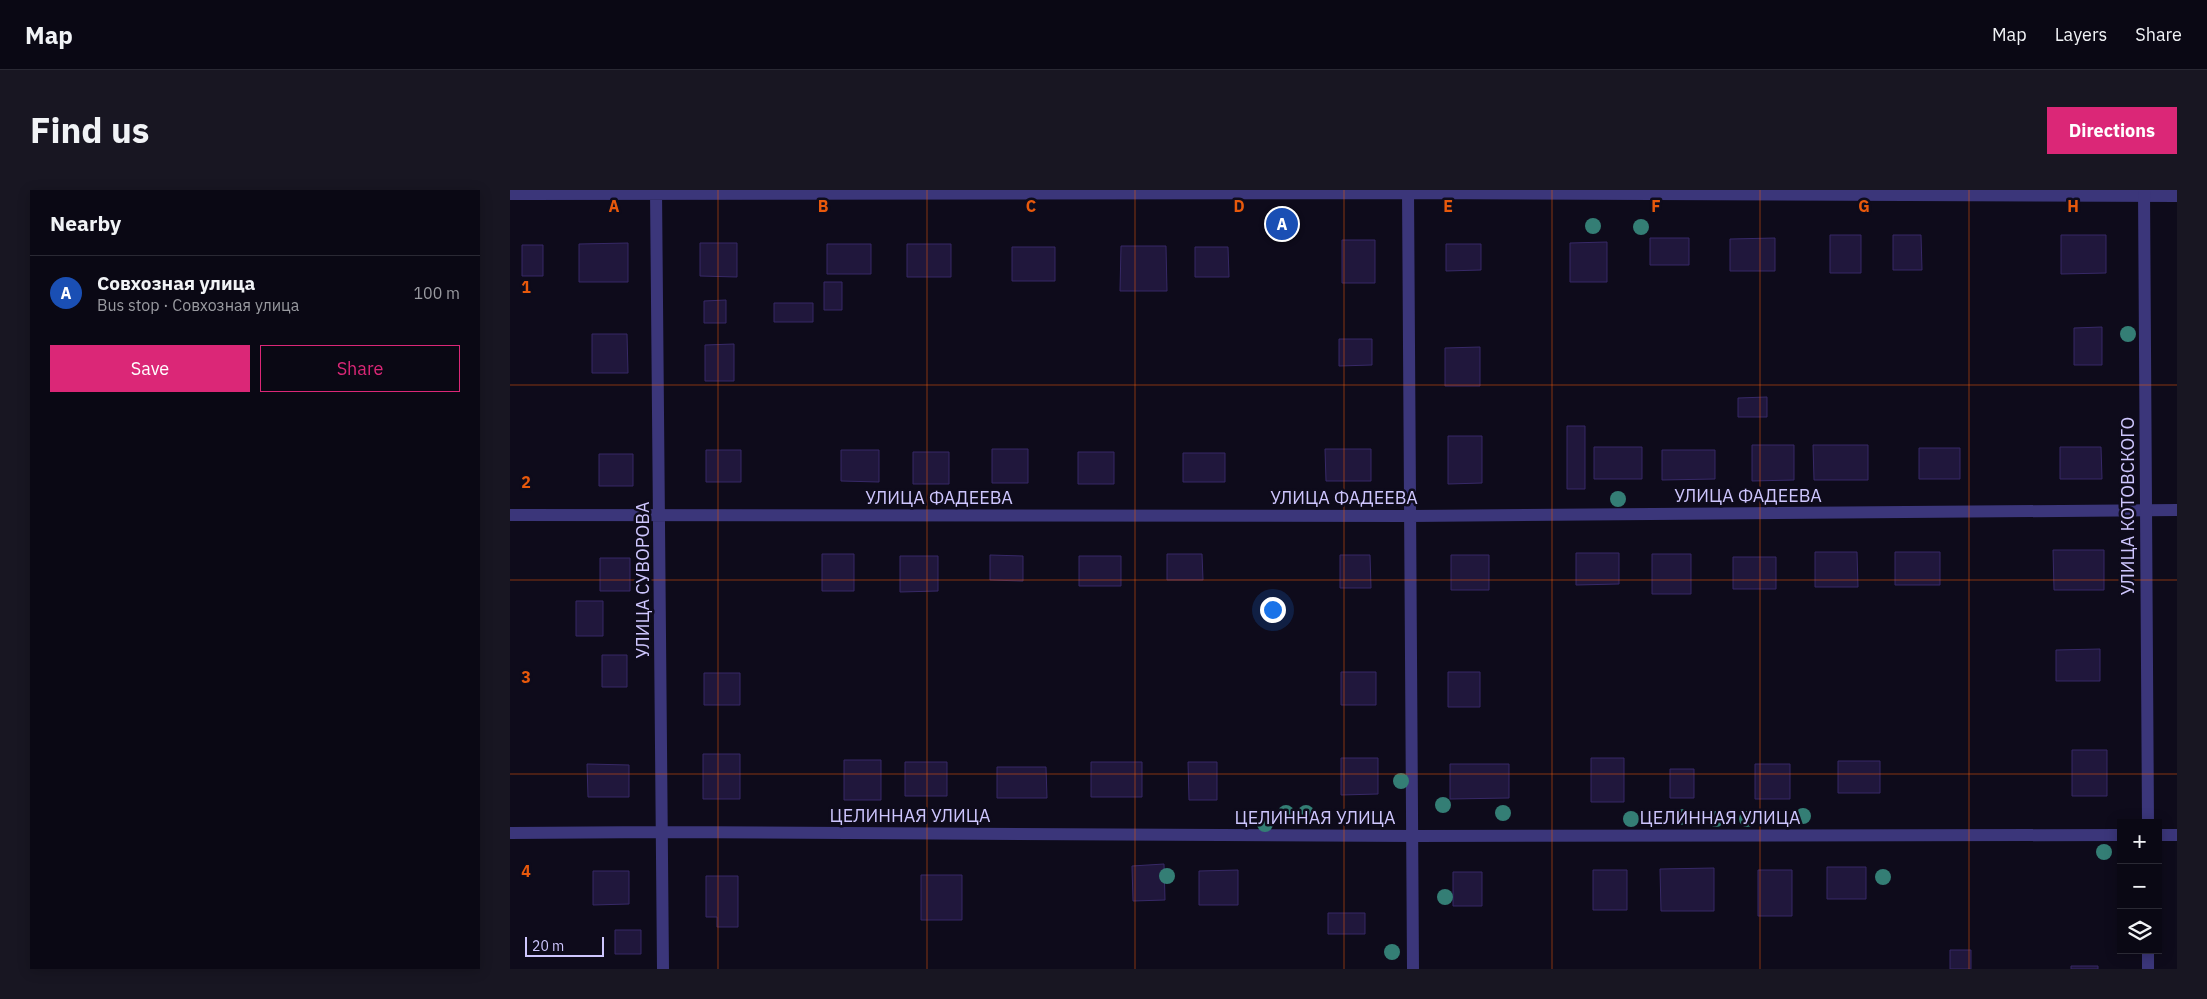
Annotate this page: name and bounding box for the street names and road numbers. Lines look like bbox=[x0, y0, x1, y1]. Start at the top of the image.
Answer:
street label: УЛИЦА КОТОВСКОГО bbox=[2116, 417, 2139, 595]
street label: УЛИЦА ФАДЕЕВА bbox=[1674, 484, 1822, 507]
street label: УЛИЦА ФАДЕЕВА bbox=[865, 486, 1013, 509]
street label: УЛИЦА ФАДЕЕВА bbox=[1270, 486, 1418, 509]
street label: УЛИЦА СУВОРОВА bbox=[631, 501, 654, 658]
street label: ЦЕЛИННАЯ УЛИЦА bbox=[830, 804, 991, 827]
street label: ЦЕЛИННАЯ УЛИЦА bbox=[1235, 806, 1396, 829]
street label: ЦЕЛИННАЯ УЛИЦА bbox=[1640, 806, 1801, 829]

